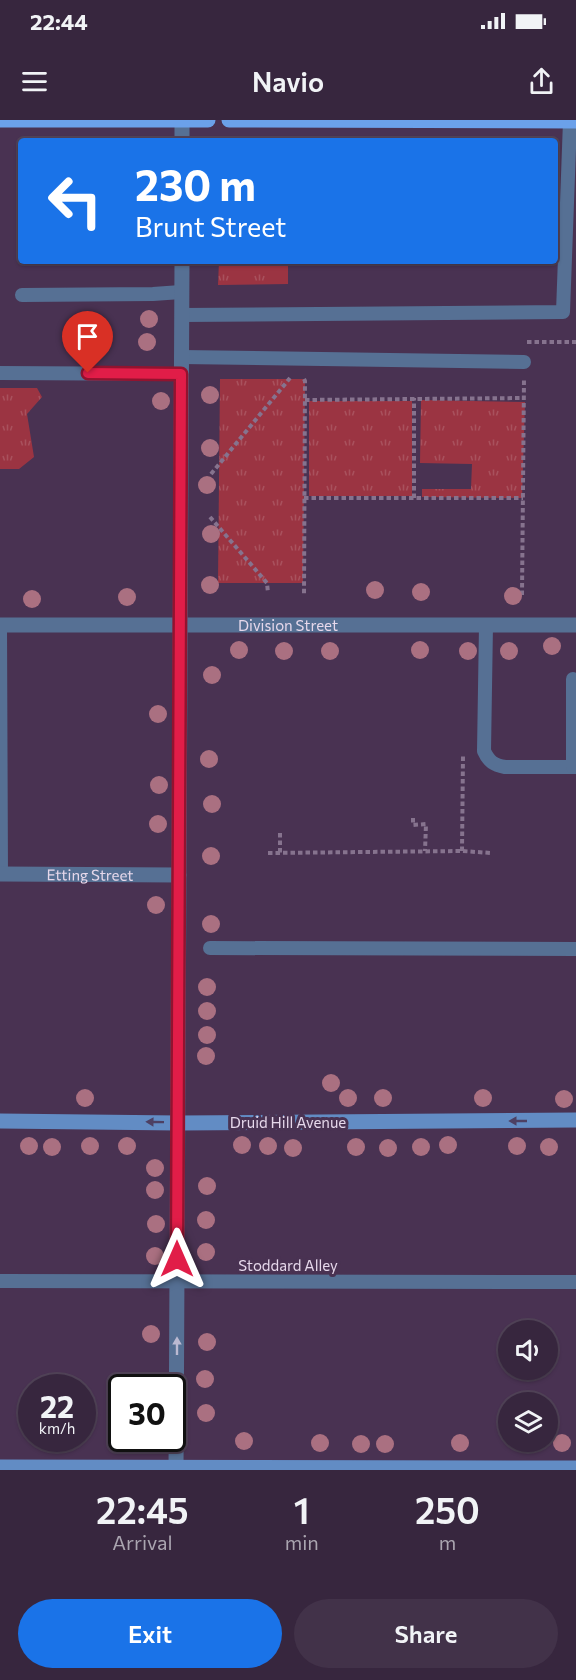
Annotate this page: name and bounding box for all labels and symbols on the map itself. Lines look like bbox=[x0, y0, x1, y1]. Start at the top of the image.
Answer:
pin bbox=[62, 311, 113, 373]
street label: Division Street bbox=[238, 616, 338, 634]
street label: Etting Street bbox=[46, 865, 134, 884]
street label: Druid Hill Avenue bbox=[230, 1113, 346, 1131]
one-way arrow bbox=[508, 1116, 527, 1126]
one-way arrow bbox=[145, 1117, 164, 1127]
position arrow bbox=[145, 1227, 209, 1291]
street label: Stoddard Alley bbox=[238, 1256, 338, 1274]
one-way arrow bbox=[172, 1336, 182, 1355]
speed limit sign: 30 bbox=[108, 1374, 186, 1452]

